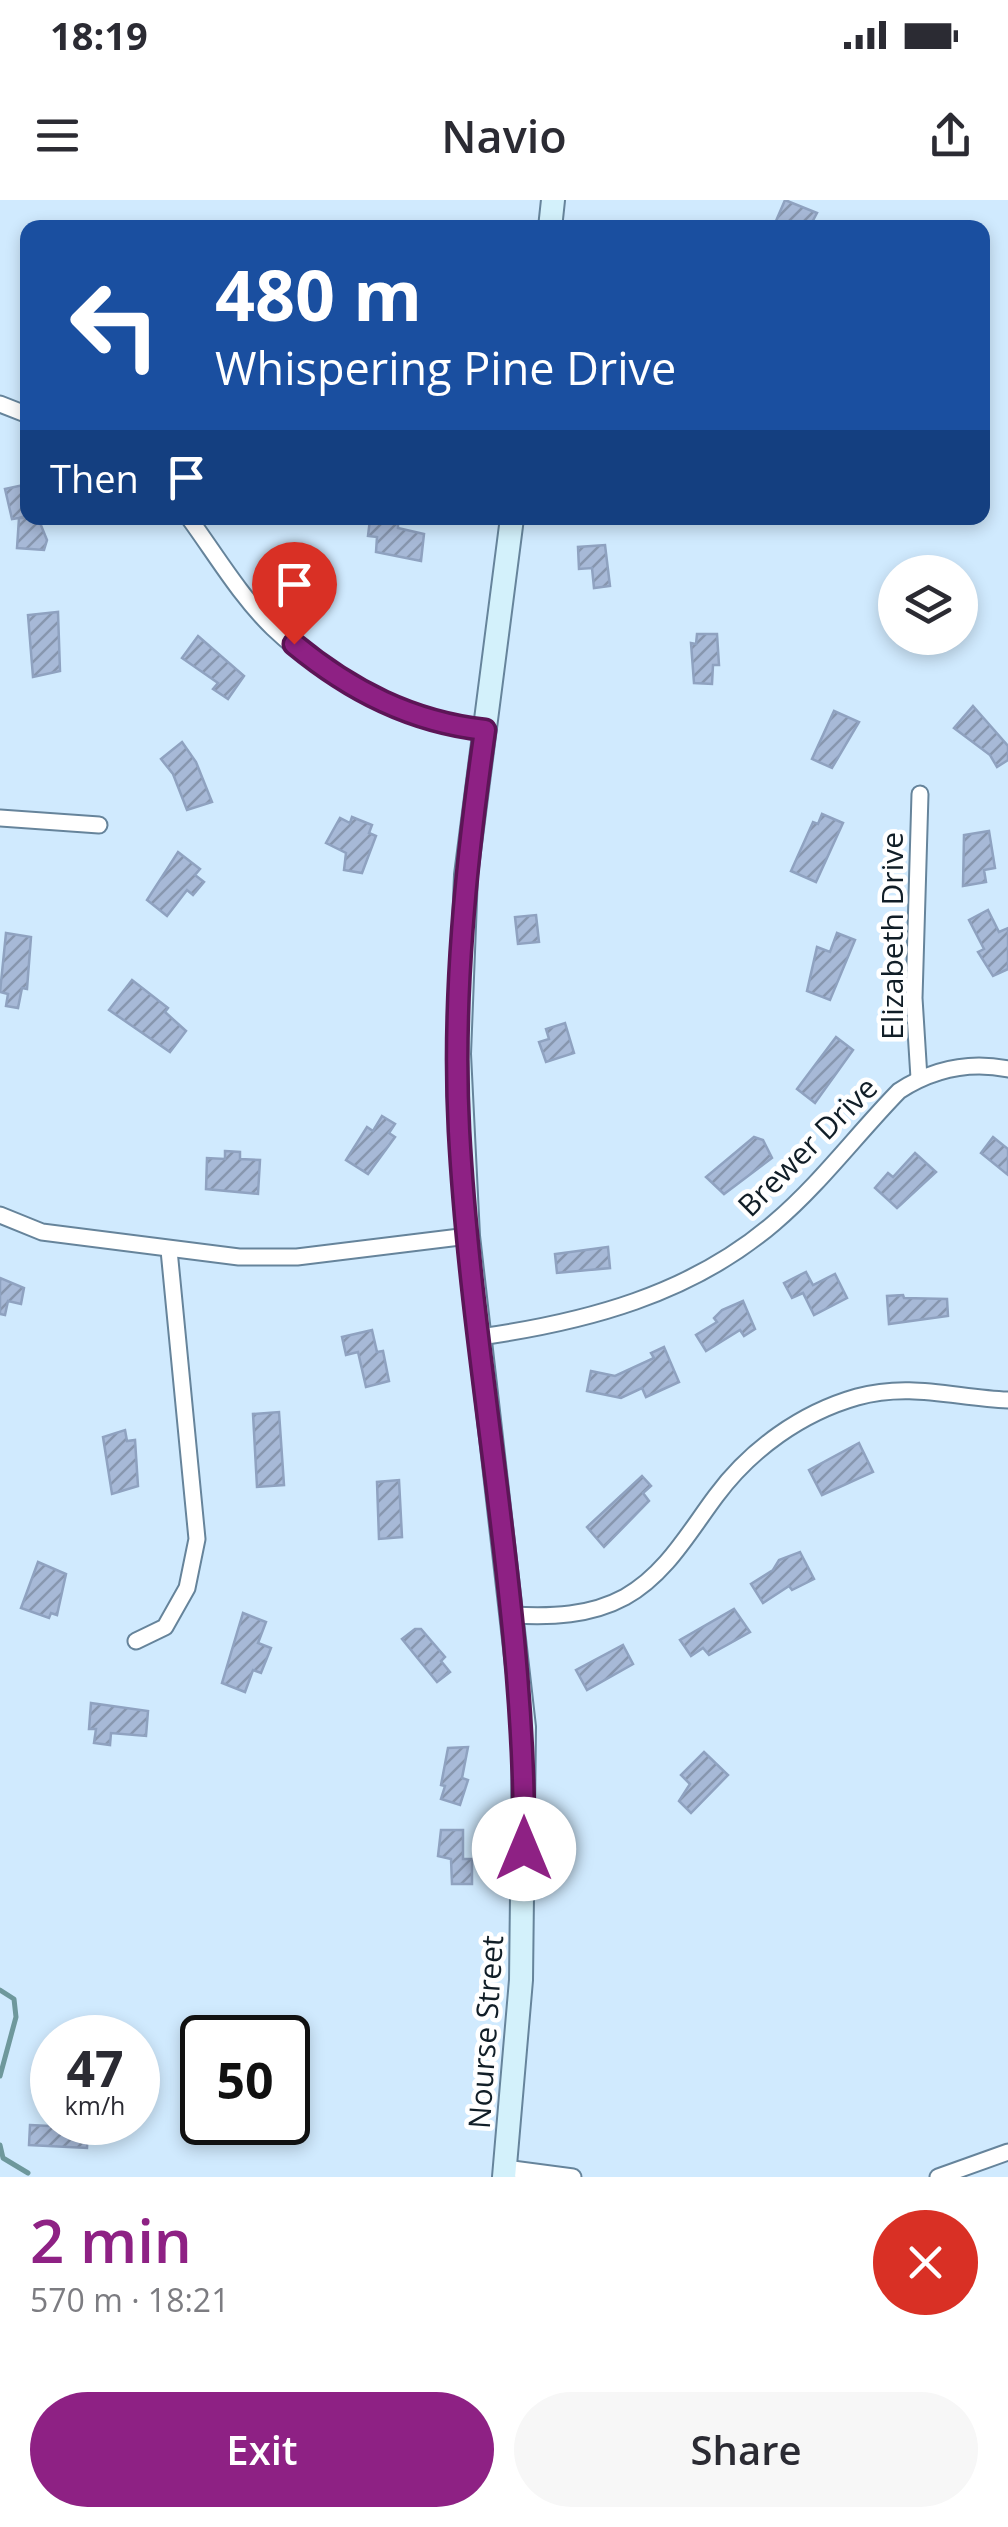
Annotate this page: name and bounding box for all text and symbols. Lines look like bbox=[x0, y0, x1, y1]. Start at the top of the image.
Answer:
text: 18:19 bbox=[50, 9, 148, 61]
text: Navio bbox=[441, 105, 567, 166]
icon: menu bbox=[30, 108, 85, 163]
icon: share bbox=[923, 108, 978, 163]
text: 480 m bbox=[215, 246, 422, 342]
icon: left bbox=[50, 260, 180, 390]
text: Whispering Pine Drive bbox=[215, 337, 676, 398]
icon: arrive bbox=[159, 450, 214, 505]
text: Then bbox=[50, 452, 139, 504]
pin bbox=[252, 542, 337, 645]
map controls bbox=[878, 555, 978, 655]
button: layers bbox=[878, 555, 978, 655]
icon: arrive bbox=[267, 557, 322, 612]
street label: Elizabeth Drive bbox=[871, 832, 912, 1040]
street label: Brewer Drive bbox=[728, 1067, 886, 1225]
position arrow bbox=[472, 1797, 576, 1901]
street label: Nourse Street bbox=[458, 1934, 512, 2130]
speed limit sign: 50 bbox=[180, 2015, 310, 2145]
text: 47 bbox=[66, 2034, 124, 2102]
text: km/h bbox=[65, 2088, 125, 2122]
text: 2 min bbox=[30, 2199, 192, 2281]
button: close bbox=[873, 2210, 978, 2315]
text: 570 m · 18:21 bbox=[30, 2278, 229, 2321]
button: Exit bbox=[30, 2392, 494, 2507]
button: Share bbox=[514, 2392, 978, 2507]

